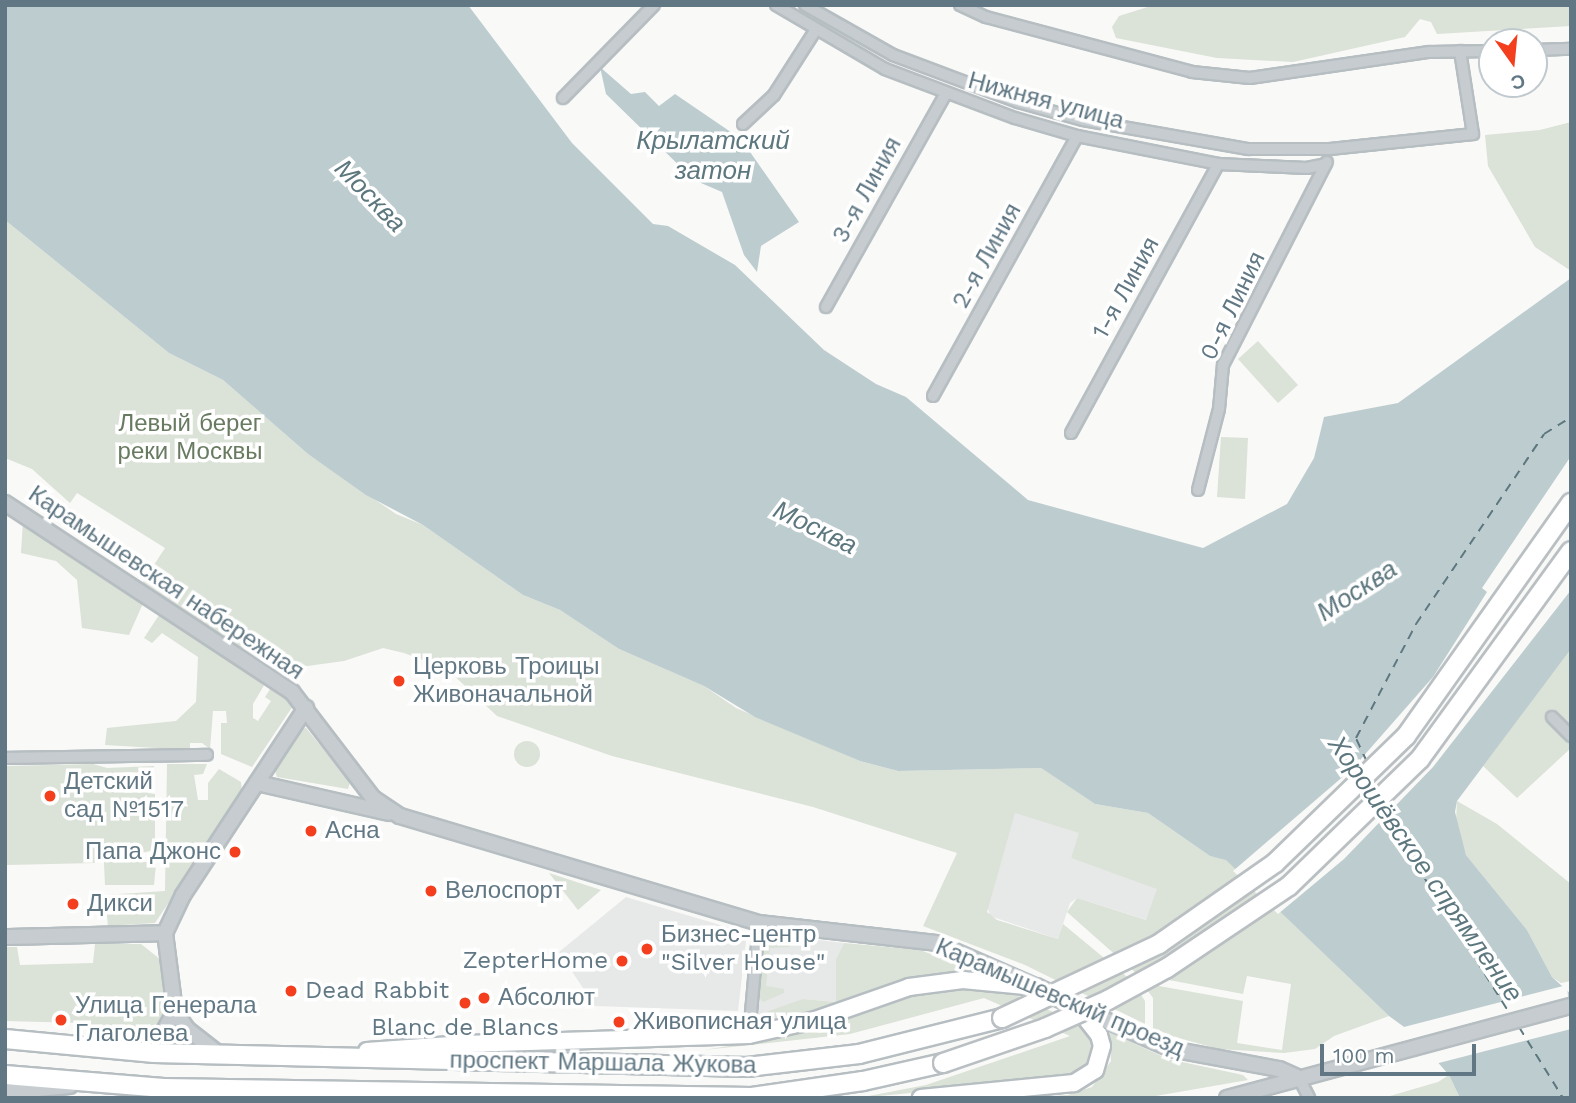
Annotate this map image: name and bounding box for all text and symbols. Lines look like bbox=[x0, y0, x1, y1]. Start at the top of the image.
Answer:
north arrow bbox=[1478, 28, 1548, 98]
street label: Нижняя улица bbox=[965, 66, 1127, 136]
text: С bbox=[1508, 69, 1528, 95]
water label: Крылатский затон bbox=[636, 125, 790, 186]
street label: 3-я Линия bbox=[826, 132, 908, 248]
water label: Москва bbox=[328, 153, 412, 239]
street label: 2-я Линия bbox=[946, 198, 1028, 314]
street label: 1-я Линия bbox=[1086, 232, 1166, 344]
street label: 0-я Линия bbox=[1194, 247, 1272, 365]
park label: Левый берег реки Москвы bbox=[118, 410, 262, 466]
street label: Карамышевская набережная bbox=[23, 480, 309, 686]
water label: Москва bbox=[768, 495, 862, 561]
water label: Москва bbox=[1311, 554, 1403, 628]
place label: Церковь Троицы Живоначальной bbox=[413, 653, 599, 709]
marker: Церковь Троицы Живоначальной bbox=[391, 673, 407, 689]
water label: Хорошёвское спрямление bbox=[1321, 730, 1529, 1008]
place label: Детский сад №1517 bbox=[64, 768, 184, 824]
marker: Детский сад №1517 bbox=[42, 788, 58, 804]
place label: Асна bbox=[325, 817, 380, 845]
marker: Асна bbox=[303, 823, 319, 839]
place label: Папа Джонс bbox=[85, 838, 221, 866]
marker: Папа Джонс bbox=[227, 844, 243, 860]
place label: Велоспорт bbox=[445, 877, 563, 905]
marker: Велоспорт bbox=[423, 883, 439, 899]
place label: Дикси bbox=[87, 890, 153, 918]
marker: Дикси bbox=[65, 896, 81, 912]
place label: Бизнес-центр "Silver House" bbox=[661, 921, 826, 977]
street label: Карамышевский проезд bbox=[931, 933, 1189, 1063]
marker: Бизнес-центр "Silver House" bbox=[639, 941, 655, 957]
place label: ZepterHome bbox=[463, 947, 608, 975]
marker: ZepterHome bbox=[614, 953, 630, 969]
place label: Dead Rabbit bbox=[305, 977, 449, 1005]
marker: Dead Rabbit bbox=[283, 983, 299, 999]
place label: Абсолют bbox=[498, 984, 595, 1012]
marker: Абсолют bbox=[476, 990, 492, 1006]
place label: Улица Генерала Глаголева bbox=[75, 992, 257, 1048]
marker: Blanc de Blancs bbox=[457, 995, 473, 1011]
place label: Живописная улица bbox=[633, 1008, 847, 1036]
marker: Улица Генерала Глаголева bbox=[53, 1012, 69, 1028]
place label: Blanc de Blancs bbox=[371, 1014, 559, 1042]
marker: Живописная улица bbox=[611, 1014, 627, 1030]
scale bar bbox=[1324, 1030, 1480, 1074]
text: 100 m bbox=[1333, 1043, 1395, 1068]
street label: проспект Маршала Жукова bbox=[449, 1046, 757, 1080]

